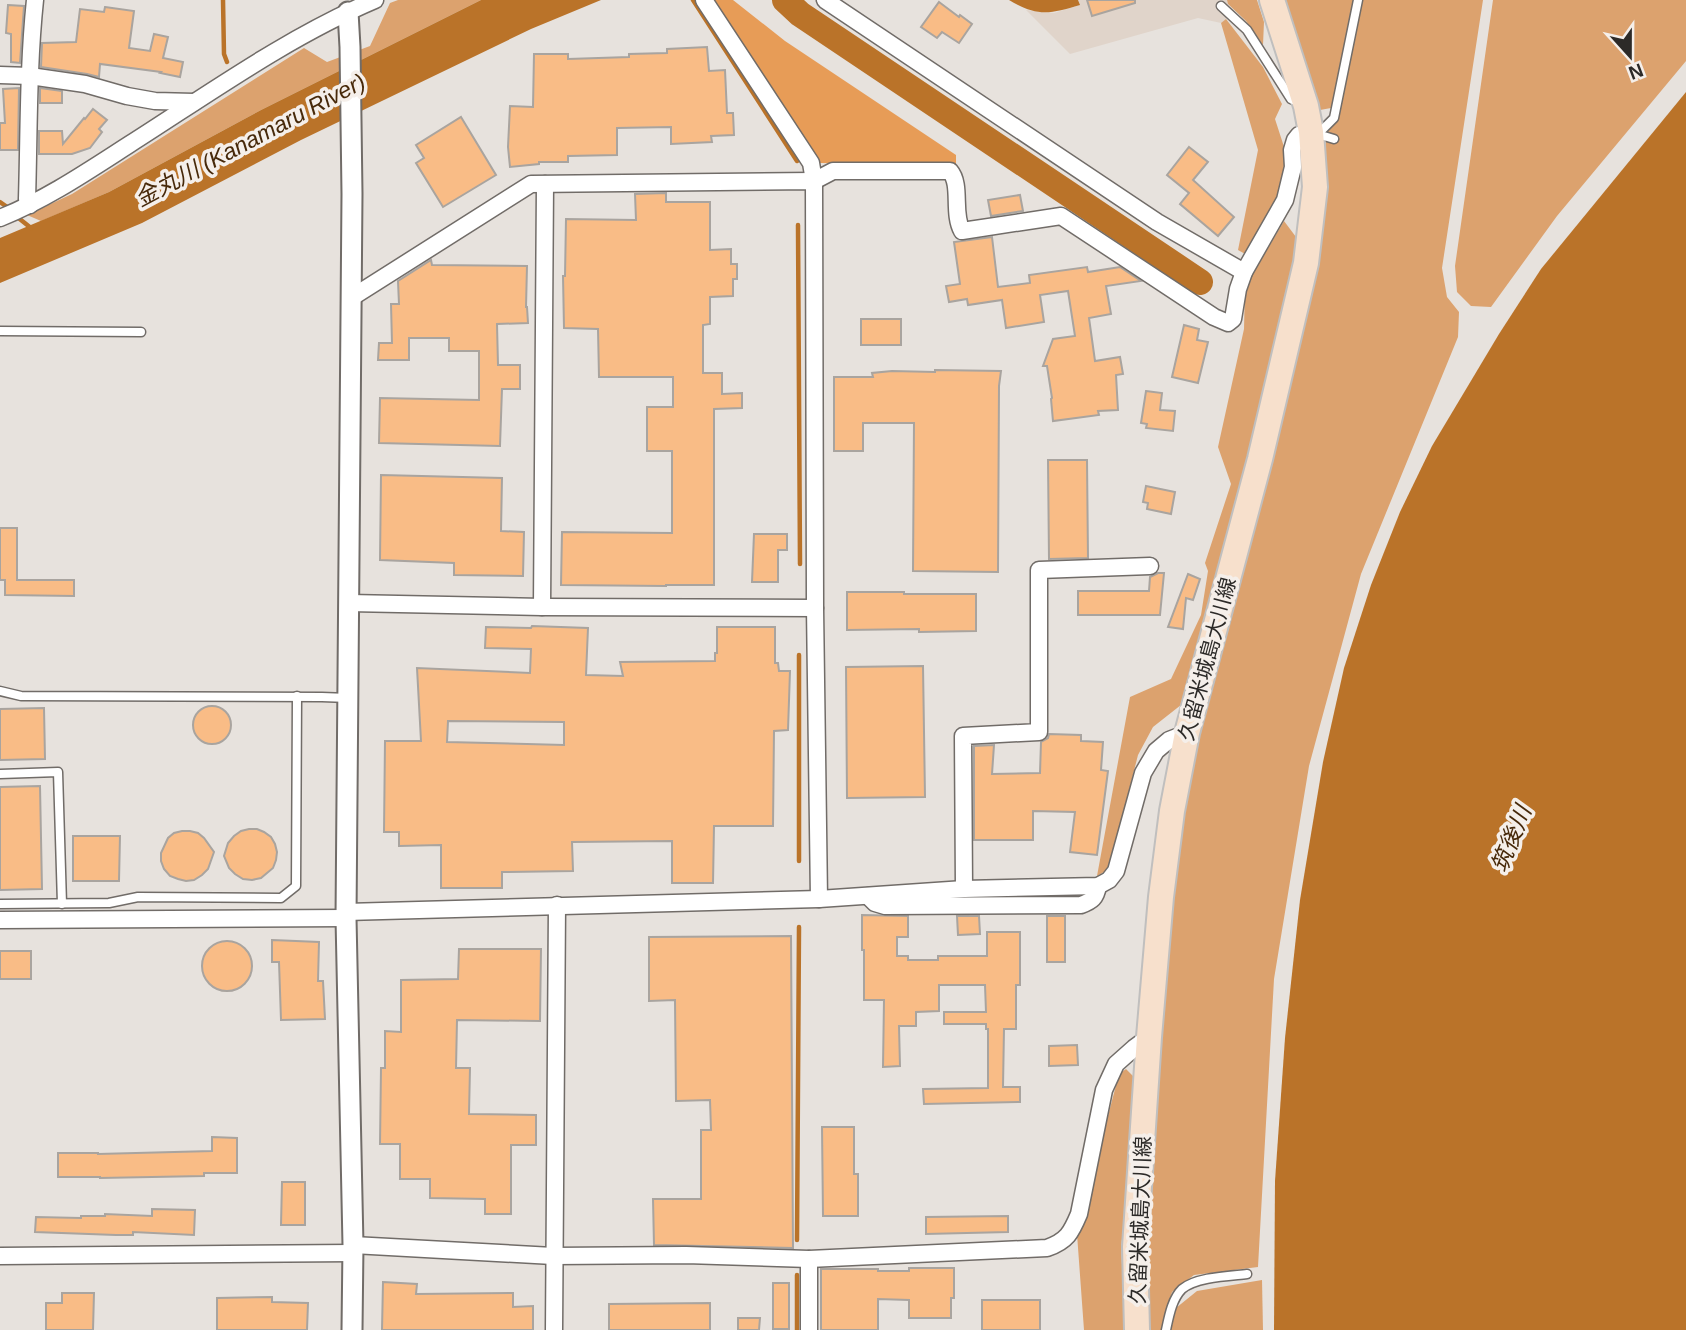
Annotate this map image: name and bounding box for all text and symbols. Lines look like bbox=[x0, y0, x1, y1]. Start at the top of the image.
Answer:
north arrow bbox=[1595, 21, 1665, 91]
text: N bbox=[1626, 59, 1646, 84]
water label: 金丸川 (Kanamaru River) bbox=[130, 68, 370, 212]
street label: 久留米城島大川線 bbox=[1174, 575, 1240, 743]
water label: 筑後川 bbox=[1486, 799, 1537, 876]
street label: 久留米城島大川線 bbox=[1126, 1136, 1154, 1304]

